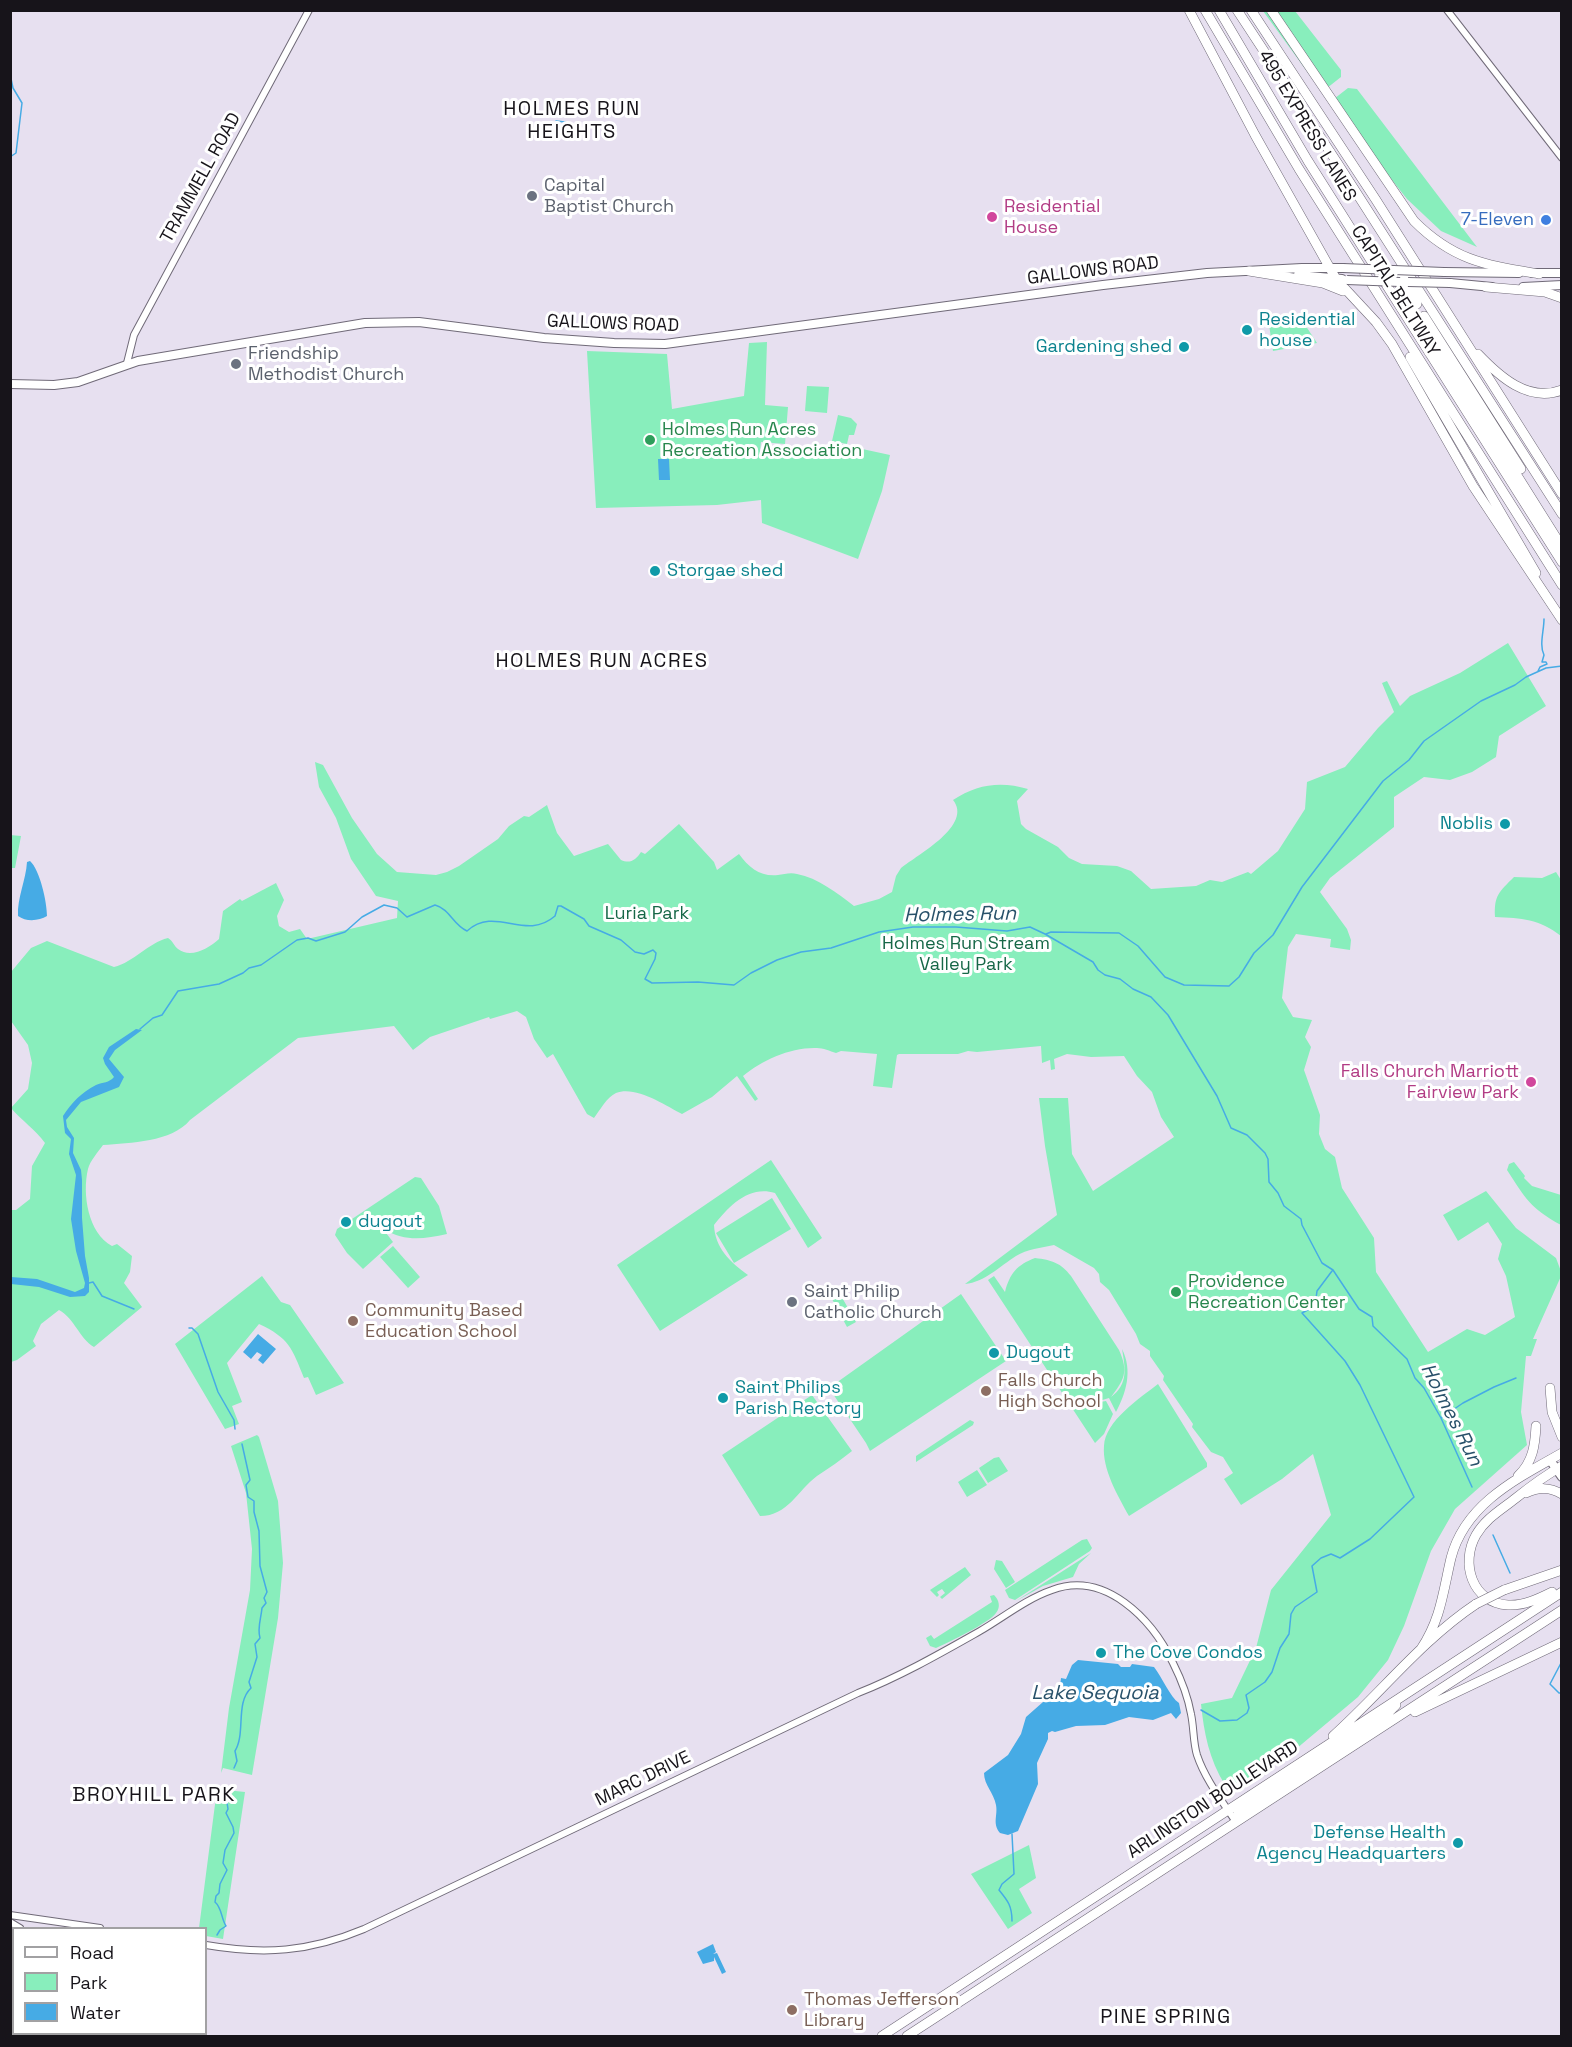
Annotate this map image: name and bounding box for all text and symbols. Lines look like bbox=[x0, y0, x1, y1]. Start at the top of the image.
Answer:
street label: 495 EXPRESS LANES bbox=[1253, 46, 1361, 206]
district label: HOLMES RUN HEIGHTS bbox=[503, 98, 641, 145]
street label: TRAMMELL ROAD bbox=[156, 109, 246, 247]
place label: Capital Baptist Church bbox=[544, 175, 674, 218]
marker: Capital Baptist Church bbox=[525, 189, 539, 203]
place label: Residential House bbox=[1004, 196, 1100, 238]
place label: 7-Eleven bbox=[1461, 209, 1534, 231]
marker: Residential House bbox=[985, 210, 999, 224]
marker: 7-Eleven bbox=[1539, 213, 1553, 227]
street label: CAPITAL BELTWAY bbox=[1346, 222, 1444, 360]
street label: GALLOWS ROAD bbox=[1026, 252, 1160, 290]
place label: Residential house bbox=[1259, 309, 1355, 352]
street label: GALLOWS ROAD bbox=[546, 311, 680, 337]
marker: Residential house bbox=[1240, 323, 1254, 337]
place label: Gardening shed bbox=[1036, 336, 1172, 358]
marker: Gardening shed bbox=[1177, 340, 1191, 354]
place label: Friendship Methodist Church bbox=[248, 343, 404, 386]
marker: Friendship Methodist Church bbox=[229, 357, 243, 371]
place label: Holmes Run Acres Recreation Association bbox=[662, 419, 862, 462]
marker: Holmes Run Acres Recreation Association bbox=[643, 433, 657, 447]
place label: Storgae shed bbox=[667, 560, 783, 582]
marker: Storgae shed bbox=[648, 564, 662, 578]
district label: HOLMES RUN ACRES bbox=[495, 650, 709, 674]
place label: Noblis bbox=[1440, 813, 1493, 835]
marker: Noblis bbox=[1498, 817, 1512, 831]
water label: Holmes Run bbox=[904, 902, 1016, 928]
park label: Luria Park bbox=[605, 903, 689, 925]
park label: Holmes Run Stream Valley Park bbox=[882, 933, 1050, 976]
place label: Falls Church Marriott Fairview Park bbox=[1341, 1061, 1519, 1104]
marker: Falls Church Marriott Fairview Park bbox=[1524, 1075, 1538, 1089]
place label: dugout bbox=[358, 1211, 423, 1233]
marker: dugout bbox=[339, 1215, 353, 1229]
place label: Providence Recreation Center bbox=[1188, 1271, 1346, 1314]
place label: Saint Philip Catholic Church bbox=[804, 1281, 942, 1324]
marker: Providence Recreation Center bbox=[1169, 1285, 1183, 1299]
marker: Saint Philip Catholic Church bbox=[785, 1295, 799, 1309]
place label: Community Based Education School bbox=[365, 1300, 523, 1342]
marker: Community Based Education School bbox=[346, 1314, 360, 1328]
place label: Dugout bbox=[1006, 1342, 1071, 1364]
marker: Dugout bbox=[987, 1346, 1001, 1360]
water label: Holmes Run bbox=[1415, 1360, 1487, 1470]
place label: Falls Church High School bbox=[998, 1370, 1103, 1412]
place label: Saint Philips Parish Rectory bbox=[735, 1377, 862, 1420]
marker: Falls Church High School bbox=[979, 1384, 993, 1398]
marker: Saint Philips Parish Rectory bbox=[716, 1391, 730, 1405]
place label: The Cove Condos bbox=[1113, 1642, 1263, 1664]
marker: The Cove Condos bbox=[1094, 1646, 1108, 1660]
water label: Lake Sequoia bbox=[1031, 1682, 1159, 1706]
street label: ARLINGTON BOULEVARD bbox=[1123, 1737, 1303, 1863]
street label: MARC DRIVE bbox=[592, 1747, 694, 1811]
district label: BROYHILL PARK bbox=[72, 1784, 236, 1808]
place label: Defense Health Agency Headquarters bbox=[1256, 1822, 1446, 1864]
marker: Defense Health Agency Headquarters bbox=[1451, 1836, 1465, 1850]
legend bbox=[12, 1927, 207, 2035]
text: Road bbox=[70, 1941, 114, 1964]
text: Park bbox=[70, 1971, 107, 1994]
place label: Thomas Jefferson Library bbox=[804, 1989, 959, 2032]
text: Water bbox=[70, 2001, 121, 2024]
marker: Thomas Jefferson Library bbox=[785, 2003, 799, 2017]
district label: PINE SPRING bbox=[1100, 2006, 1232, 2030]

